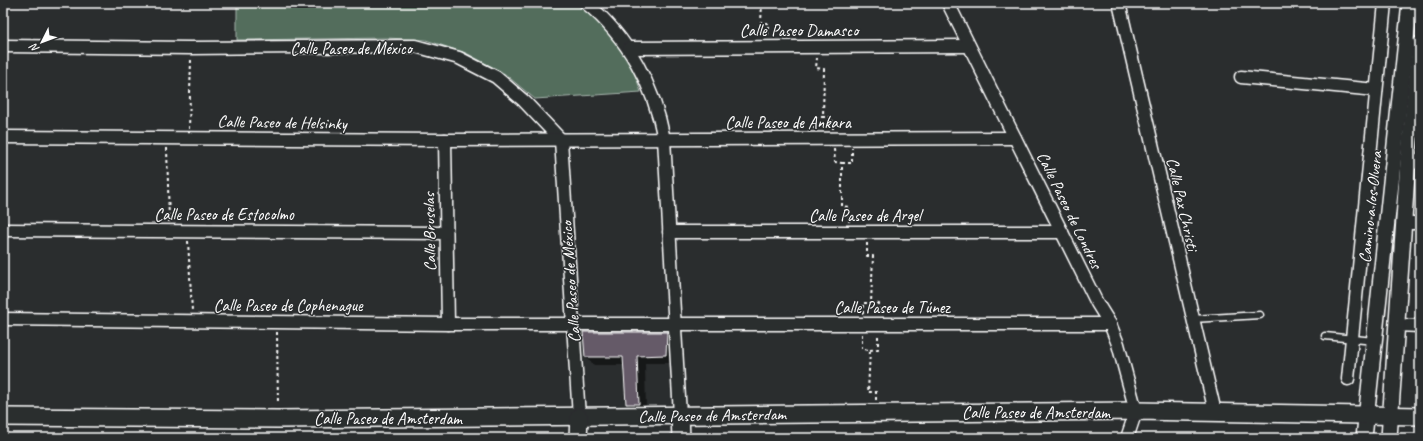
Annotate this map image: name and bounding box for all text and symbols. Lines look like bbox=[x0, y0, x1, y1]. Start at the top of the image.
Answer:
street label: Calle Paseo Damasco bbox=[740, 20, 860, 41]
north arrow bbox=[22, 22, 62, 62]
street label: Calle Paseo de México bbox=[290, 38, 414, 59]
text: N bbox=[26, 40, 42, 56]
street label: Calle Paseo de Helsinky bbox=[217, 111, 348, 134]
street label: Calle Paseo de Ankara bbox=[725, 112, 852, 133]
street label: Calle Paseo de Londres bbox=[1032, 148, 1108, 273]
street label: Camino a los Olvera bbox=[1354, 149, 1387, 264]
street label: Calle Pax Christi bbox=[1162, 156, 1204, 254]
street label: Calle Bruselas bbox=[418, 190, 441, 272]
street label: Calle Paseo de Estocolmo bbox=[154, 204, 295, 225]
street label: Calle Paseo de Argel bbox=[809, 205, 924, 226]
street label: Calle Paseo de México bbox=[556, 219, 585, 343]
street label: Calle Paseo de Cophenague bbox=[214, 295, 364, 316]
street label: Calle Paseo de Túnez bbox=[834, 297, 951, 318]
street label: Calle Paseo de Amsterdam bbox=[962, 402, 1111, 423]
street label: Calle Paseo de Amsterdam bbox=[638, 404, 788, 427]
street label: Calle Paseo de Amsterdam bbox=[314, 408, 463, 429]

